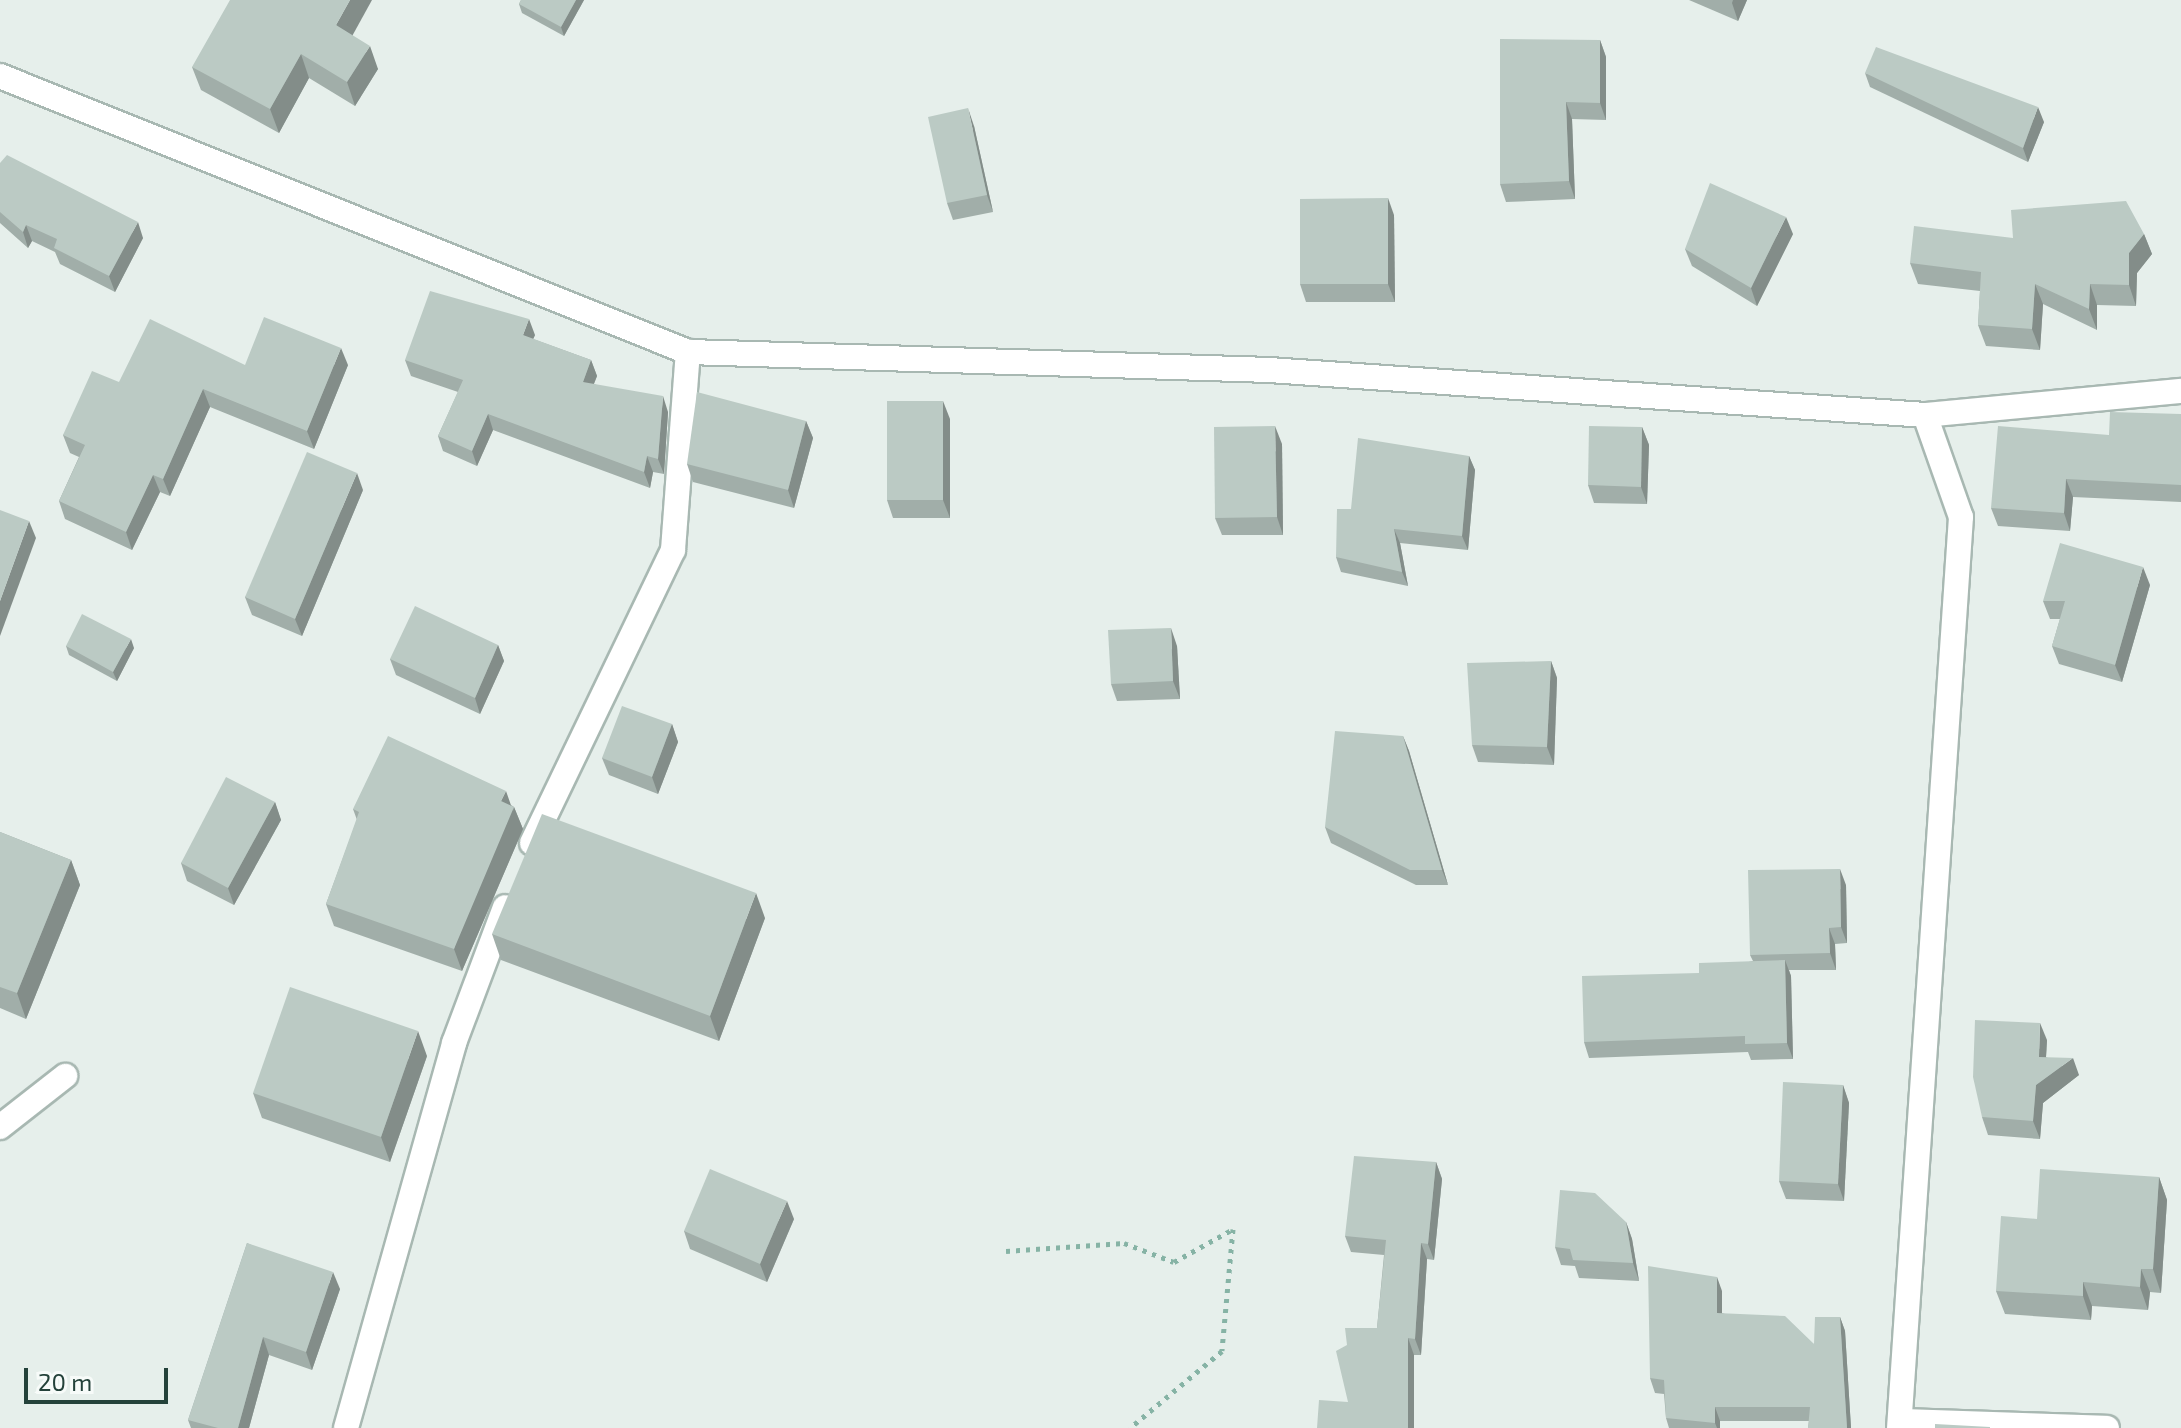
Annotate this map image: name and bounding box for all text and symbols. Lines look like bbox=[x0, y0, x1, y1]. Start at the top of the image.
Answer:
scale bar bbox=[28, 1352, 172, 1402]
text: 20 m bbox=[38, 1367, 92, 1396]

